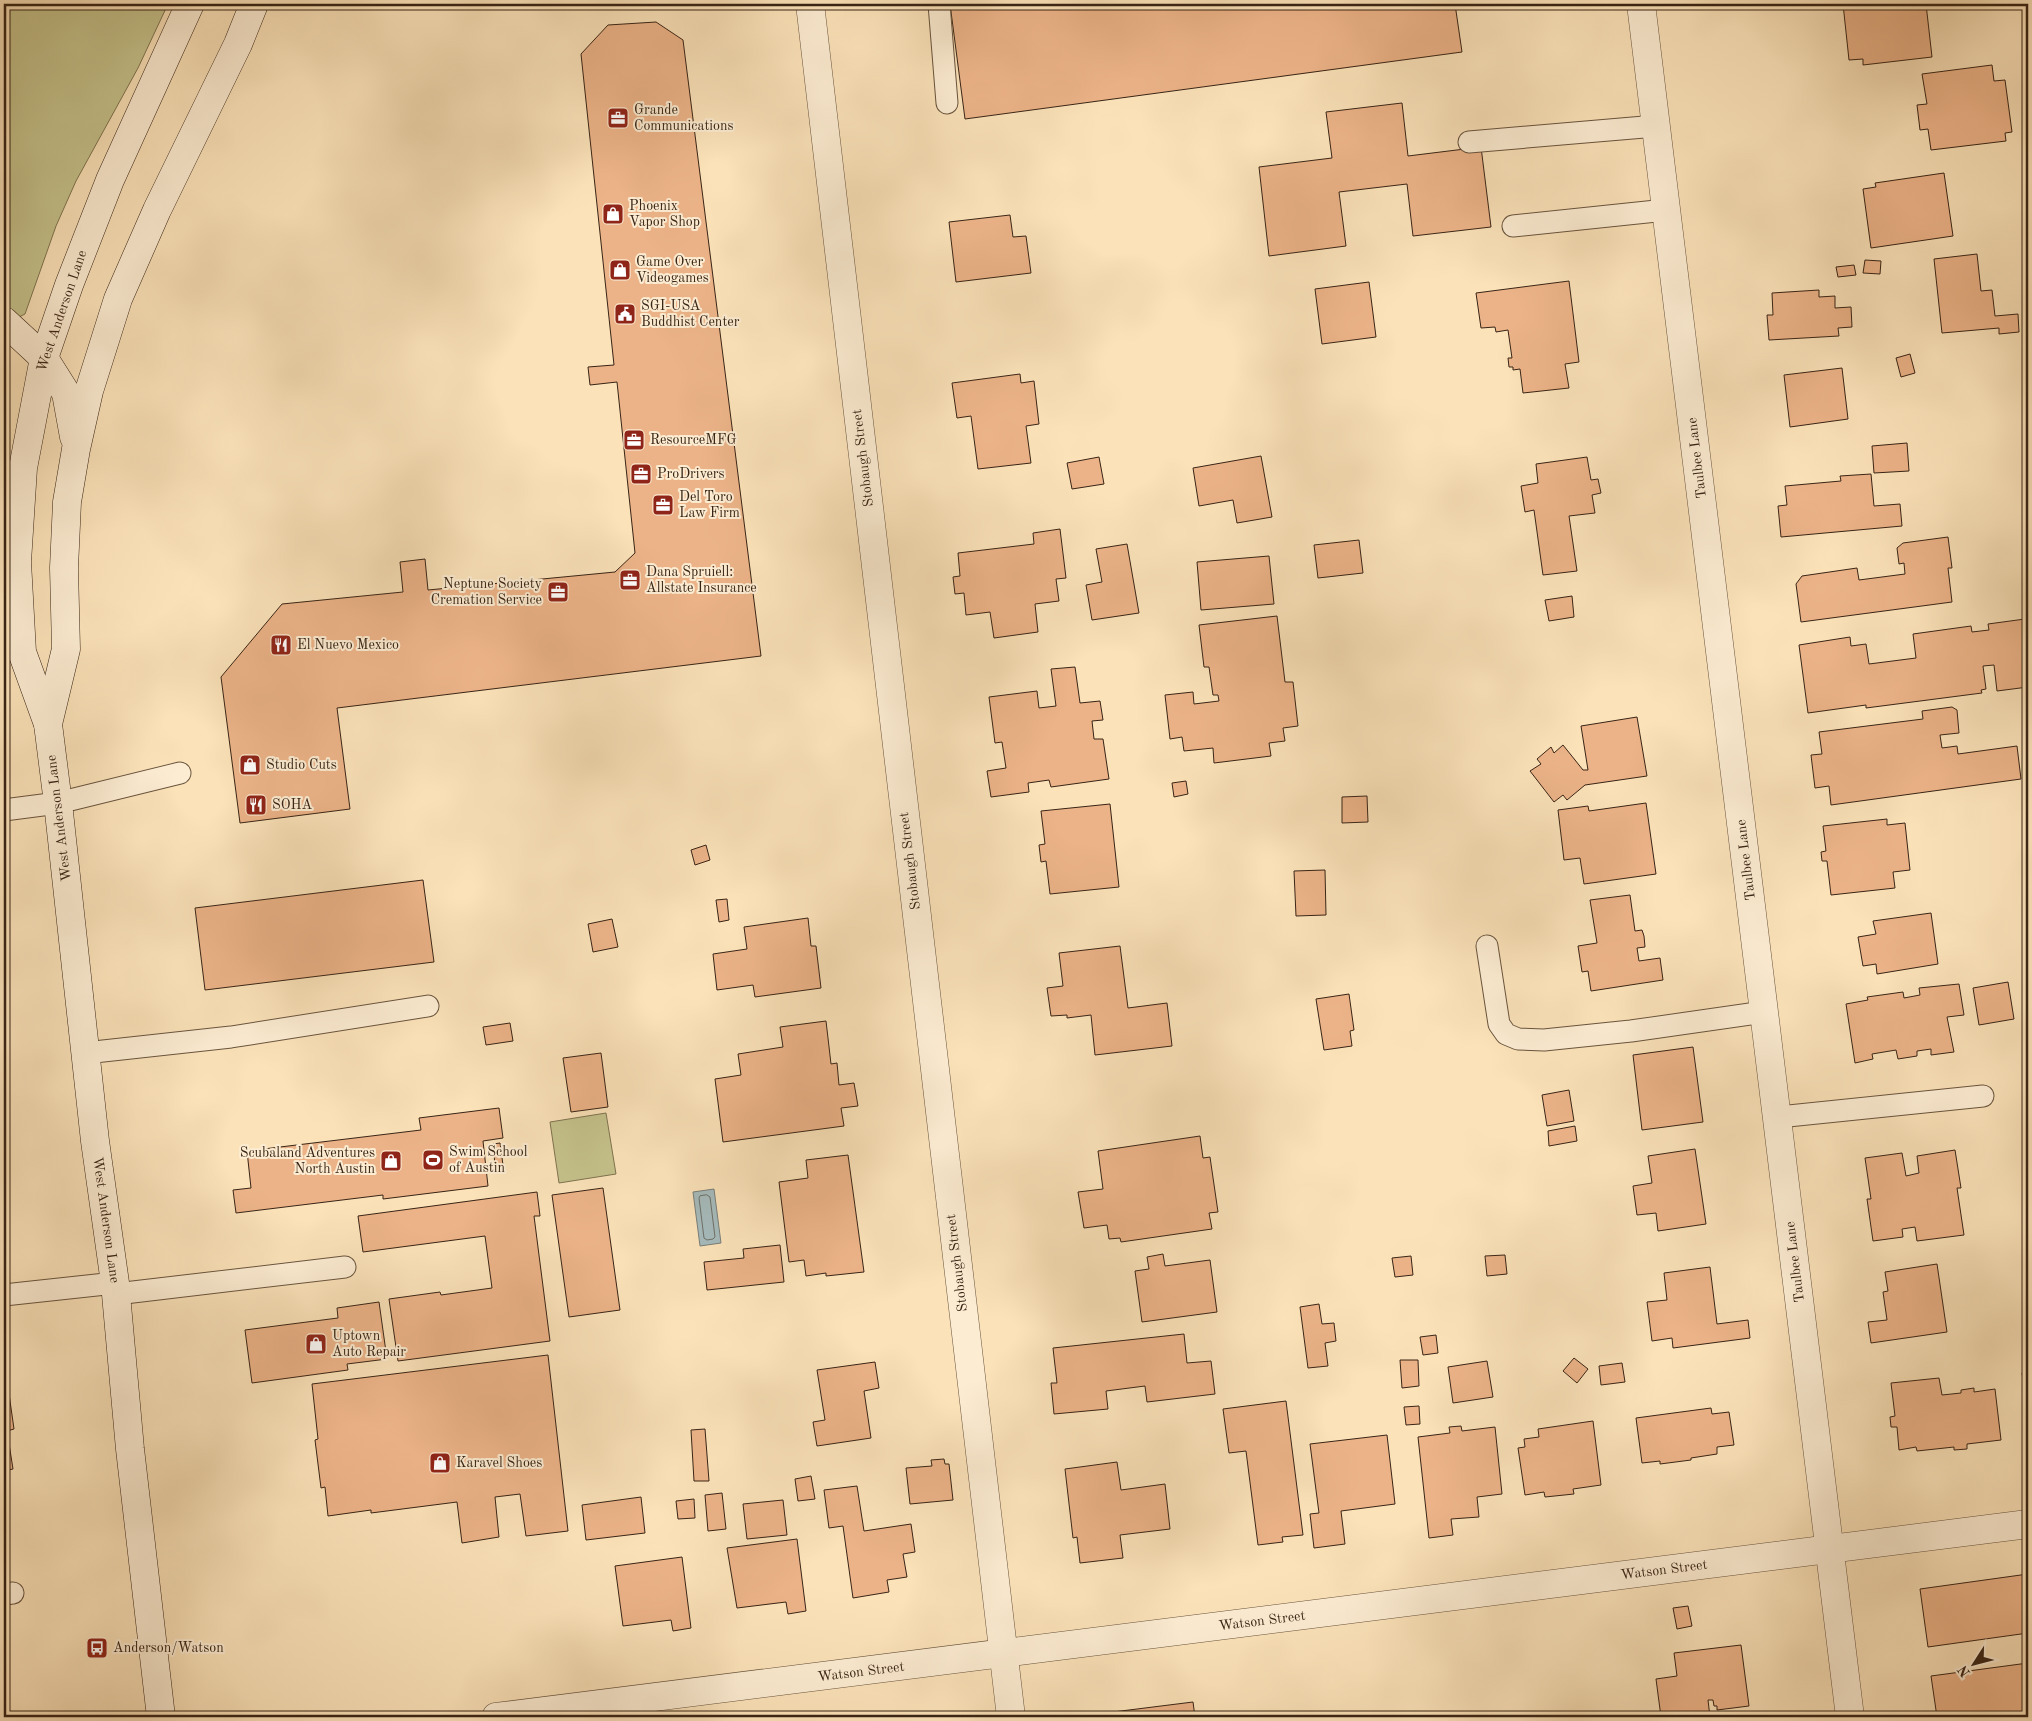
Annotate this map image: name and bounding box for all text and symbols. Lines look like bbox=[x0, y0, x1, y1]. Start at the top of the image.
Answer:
place label: Grande Communications bbox=[634, 103, 734, 133]
office icon: Grande Communications bbox=[606, 106, 630, 130]
place label: Phoenix Vapor Shop bbox=[629, 199, 700, 229]
shop icon: Phoenix Vapor Shop bbox=[601, 202, 625, 226]
street label: West Anderson Lane bbox=[35, 248, 89, 374]
place label: Game Over Videogames bbox=[636, 255, 709, 285]
shop icon: Game Over Videogames bbox=[608, 258, 632, 282]
place label: SGI-USA Buddhist Center bbox=[641, 299, 740, 329]
public building icon: SGI-USA Buddhist Center bbox=[613, 302, 637, 326]
street label: Stobaugh Street bbox=[850, 408, 876, 508]
street label: Taulbee Lane bbox=[1685, 417, 1709, 499]
office icon: ResourceMFG bbox=[622, 428, 646, 452]
place label: ResourceMFG bbox=[650, 433, 737, 447]
office icon: ProDrivers bbox=[629, 462, 653, 486]
place label: ProDrivers bbox=[657, 467, 725, 481]
place label: Del Toro Law Firm bbox=[679, 490, 740, 520]
office icon: Del Toro Law Firm bbox=[651, 493, 675, 517]
place label: Dana Spruiell: Allstate Insurance bbox=[646, 565, 757, 595]
office icon: Dana Spruiell: Allstate Insurance bbox=[618, 568, 642, 592]
place label: Neptune Society Cremation Service bbox=[431, 577, 543, 607]
office icon: Neptune Society Cremation Service bbox=[546, 580, 570, 604]
restaurant icon: El Nuevo Mexico bbox=[269, 633, 293, 657]
place label: El Nuevo Mexico bbox=[297, 638, 399, 652]
shop icon: Studio Cuts bbox=[238, 753, 262, 777]
street label: West Anderson Lane bbox=[44, 754, 74, 882]
place label: Studio Cuts bbox=[266, 758, 337, 772]
restaurant icon: SOHA bbox=[244, 793, 268, 817]
place label: SOHA bbox=[272, 798, 313, 812]
street label: Stobaugh Street bbox=[897, 811, 923, 911]
street label: Taulbee Lane bbox=[1734, 819, 1758, 901]
place label: Swim School of Austin bbox=[449, 1145, 528, 1175]
place label: Scubaland Adventures North Austin bbox=[240, 1146, 375, 1176]
sports icon: Swim School of Austin bbox=[421, 1148, 445, 1172]
shop icon: Scubaland Adventures North Austin bbox=[379, 1149, 403, 1173]
street label: West Anderson Lane bbox=[90, 1156, 122, 1284]
street label: Stobaugh Street bbox=[944, 1213, 970, 1313]
street label: Taulbee Lane bbox=[1783, 1221, 1807, 1303]
place label: Uptown Auto Repair bbox=[332, 1329, 406, 1359]
shop icon: Uptown Auto Repair bbox=[304, 1332, 328, 1356]
shop icon: Karavel Shoes bbox=[428, 1451, 452, 1475]
place label: Karavel Shoes bbox=[456, 1456, 542, 1470]
street label: Watson Street bbox=[1620, 1558, 1708, 1582]
street label: Watson Street bbox=[1218, 1609, 1306, 1633]
bus stop icon: Anderson/Watson bbox=[85, 1636, 109, 1660]
north arrow bbox=[1950, 1638, 2000, 1688]
place label: Anderson/Watson bbox=[113, 1641, 224, 1655]
street label: Watson Street bbox=[817, 1660, 905, 1684]
text: N bbox=[1955, 1662, 1973, 1679]

